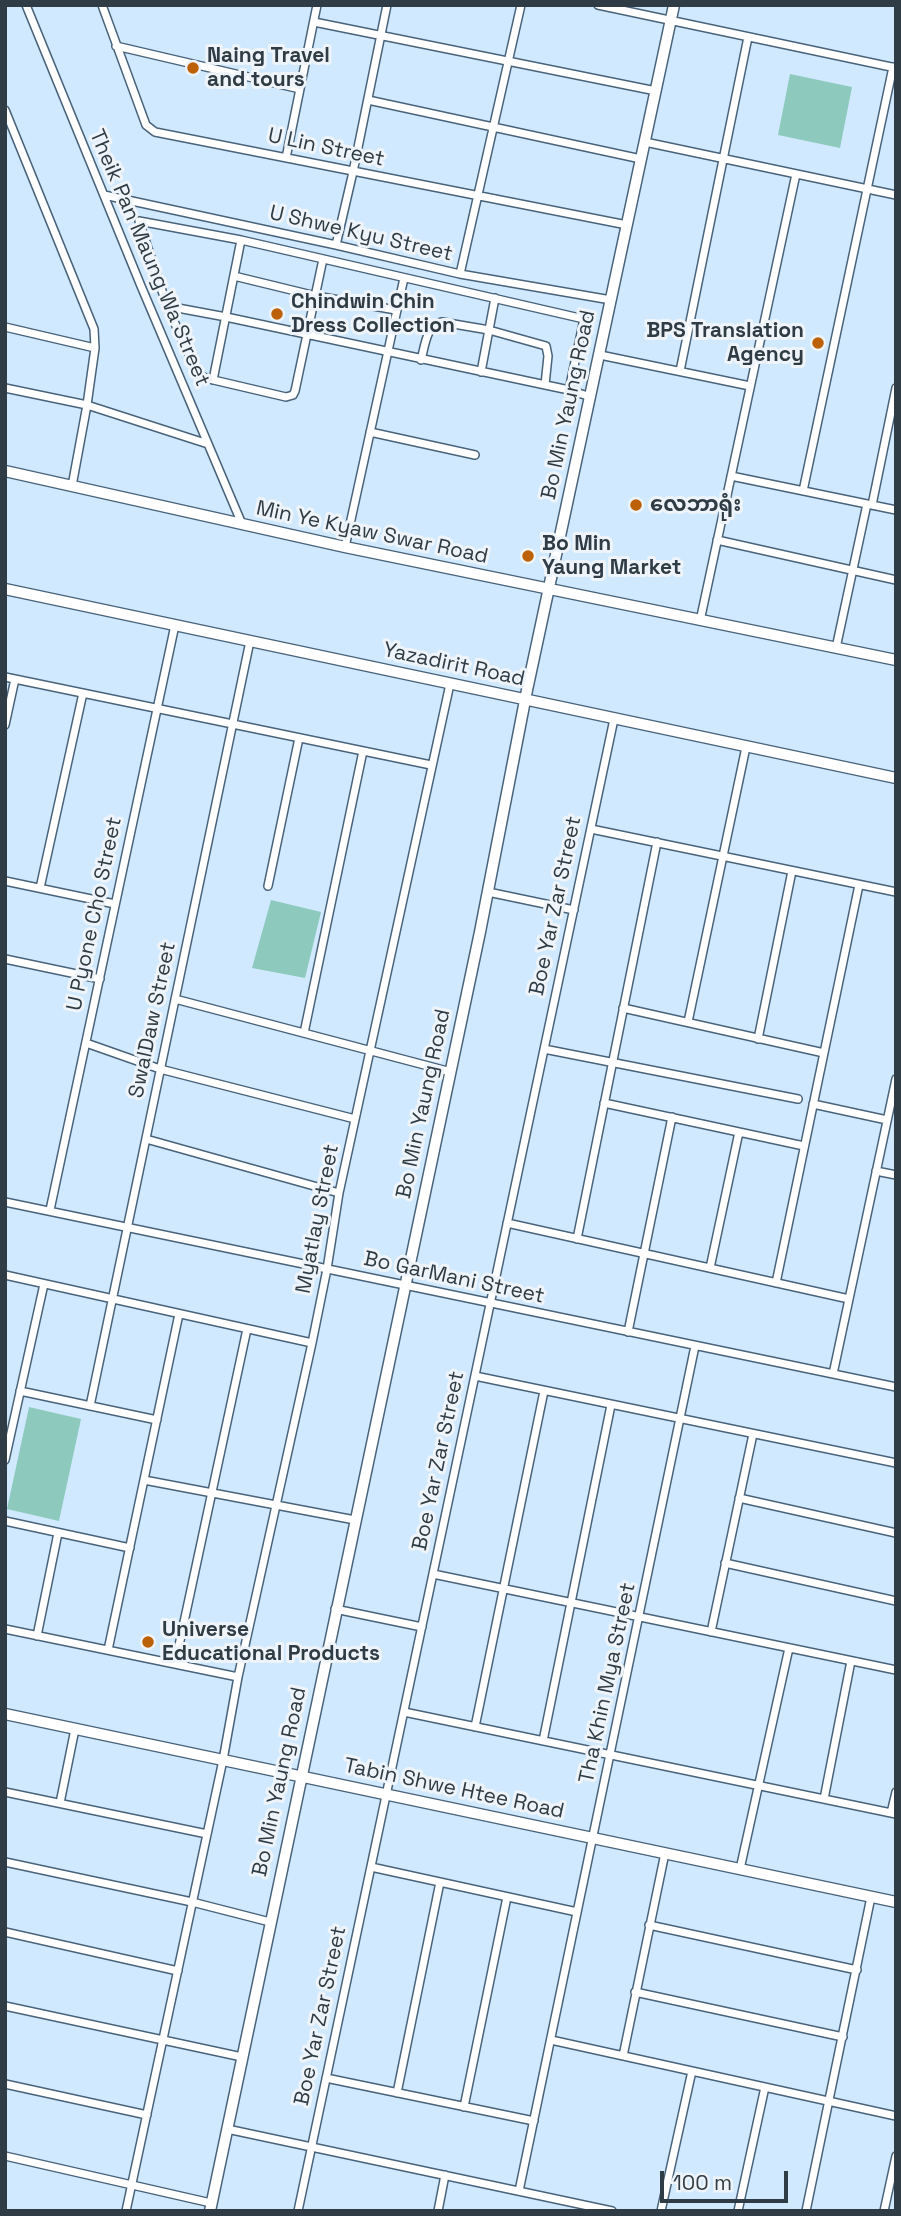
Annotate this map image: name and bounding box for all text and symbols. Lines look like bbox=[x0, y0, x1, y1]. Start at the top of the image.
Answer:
place label: Naing Travel and tours bbox=[207, 43, 330, 93]
marker: Naing Travel and tours bbox=[185, 60, 201, 76]
street label: U Lin Street bbox=[265, 123, 387, 173]
street label: Theik Pan Maung Wa Street bbox=[83, 126, 215, 390]
street label: U Shwe Kyu Street bbox=[267, 201, 455, 267]
place label: Chindwin Chin Dress Collection bbox=[291, 289, 455, 339]
marker: Chindwin Chin Dress Collection bbox=[269, 306, 285, 322]
street label: Bo Min Yaung Road bbox=[537, 308, 601, 502]
place label: BPS Translation Agency bbox=[646, 318, 804, 368]
marker: BPS Translation Agency bbox=[810, 335, 826, 351]
place label: လေဘာရုံး bbox=[650, 492, 741, 518]
street label: Min Ye Kyaw Swar Road bbox=[254, 496, 490, 570]
marker: လေဘာရုံး bbox=[628, 497, 644, 513]
place label: Bo Min Yaung Market bbox=[542, 531, 681, 581]
marker: Bo Min Yaung Market bbox=[520, 548, 536, 564]
street label: Yazadirit Road bbox=[381, 638, 527, 692]
street label: Boe Yar Zar Street bbox=[525, 814, 587, 998]
street label: U Pyone Cho Street bbox=[62, 815, 128, 1013]
street label: SwalDaw Street bbox=[124, 940, 182, 1100]
street label: Bo Min Yaung Road bbox=[392, 1007, 456, 1201]
street label: Myatlay Street bbox=[291, 1142, 345, 1296]
street label: Bo GarMani Street bbox=[361, 1247, 547, 1309]
street label: Boe Yar Zar Street bbox=[408, 1369, 470, 1553]
street label: Tha Khin Mya Street bbox=[574, 1580, 642, 1786]
place label: Universe Educational Products bbox=[162, 1617, 380, 1667]
marker: Universe Educational Products bbox=[140, 1634, 156, 1650]
street label: Bo Min Yaung Road bbox=[248, 1685, 312, 1879]
street label: Tabin Shwe Htee Road bbox=[342, 1753, 566, 1825]
street label: Boe Yar Zar Street bbox=[290, 1924, 352, 2108]
scale bar bbox=[663, 2156, 791, 2200]
text: 100 m bbox=[673, 2169, 732, 2196]

